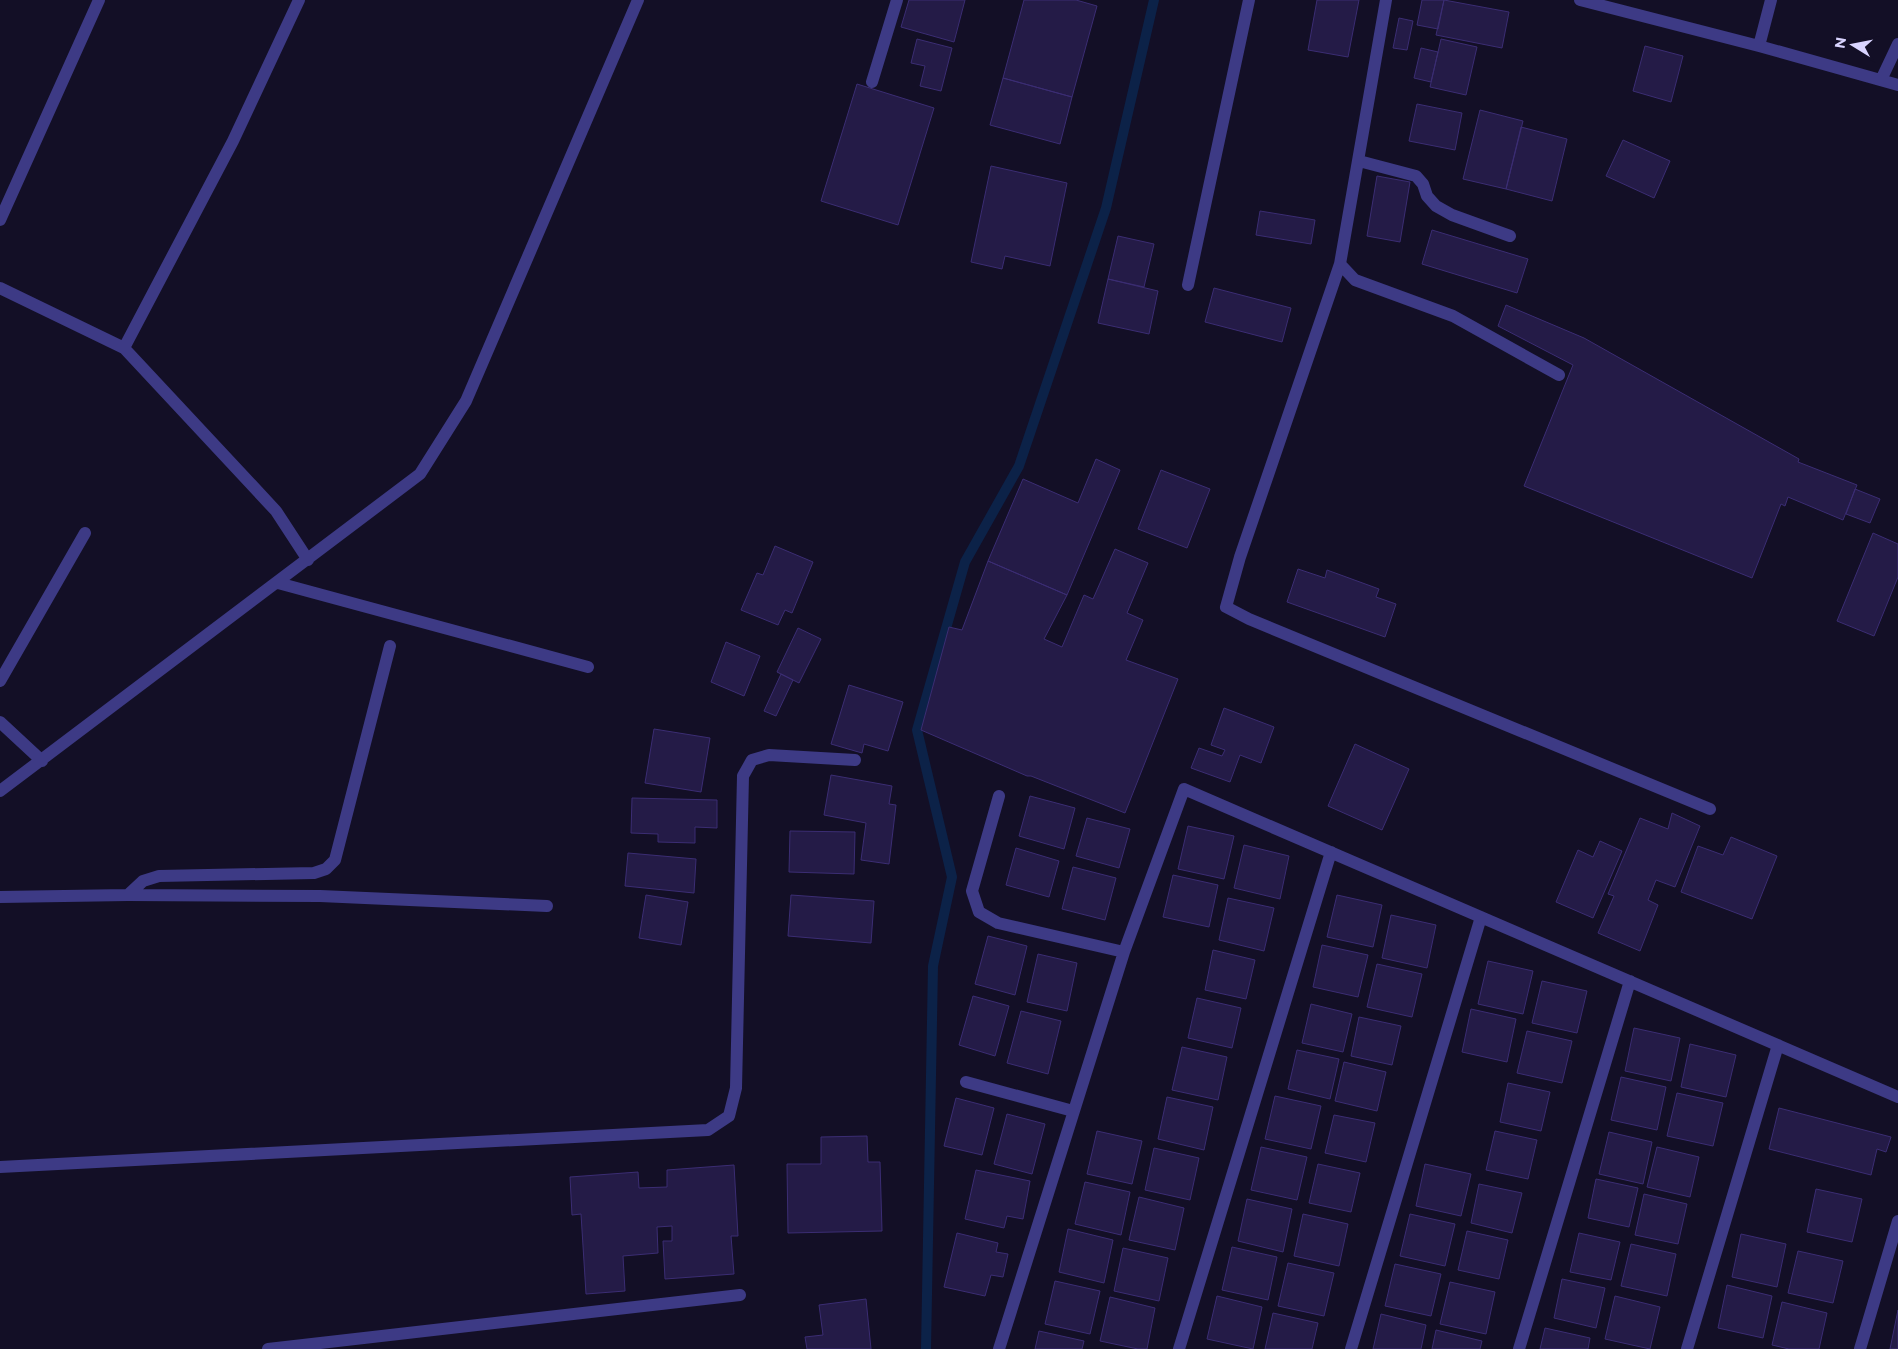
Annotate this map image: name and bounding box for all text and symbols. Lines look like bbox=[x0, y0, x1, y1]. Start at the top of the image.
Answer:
north arrow bbox=[1828, 20, 1878, 70]
text: N bbox=[1830, 36, 1850, 50]

